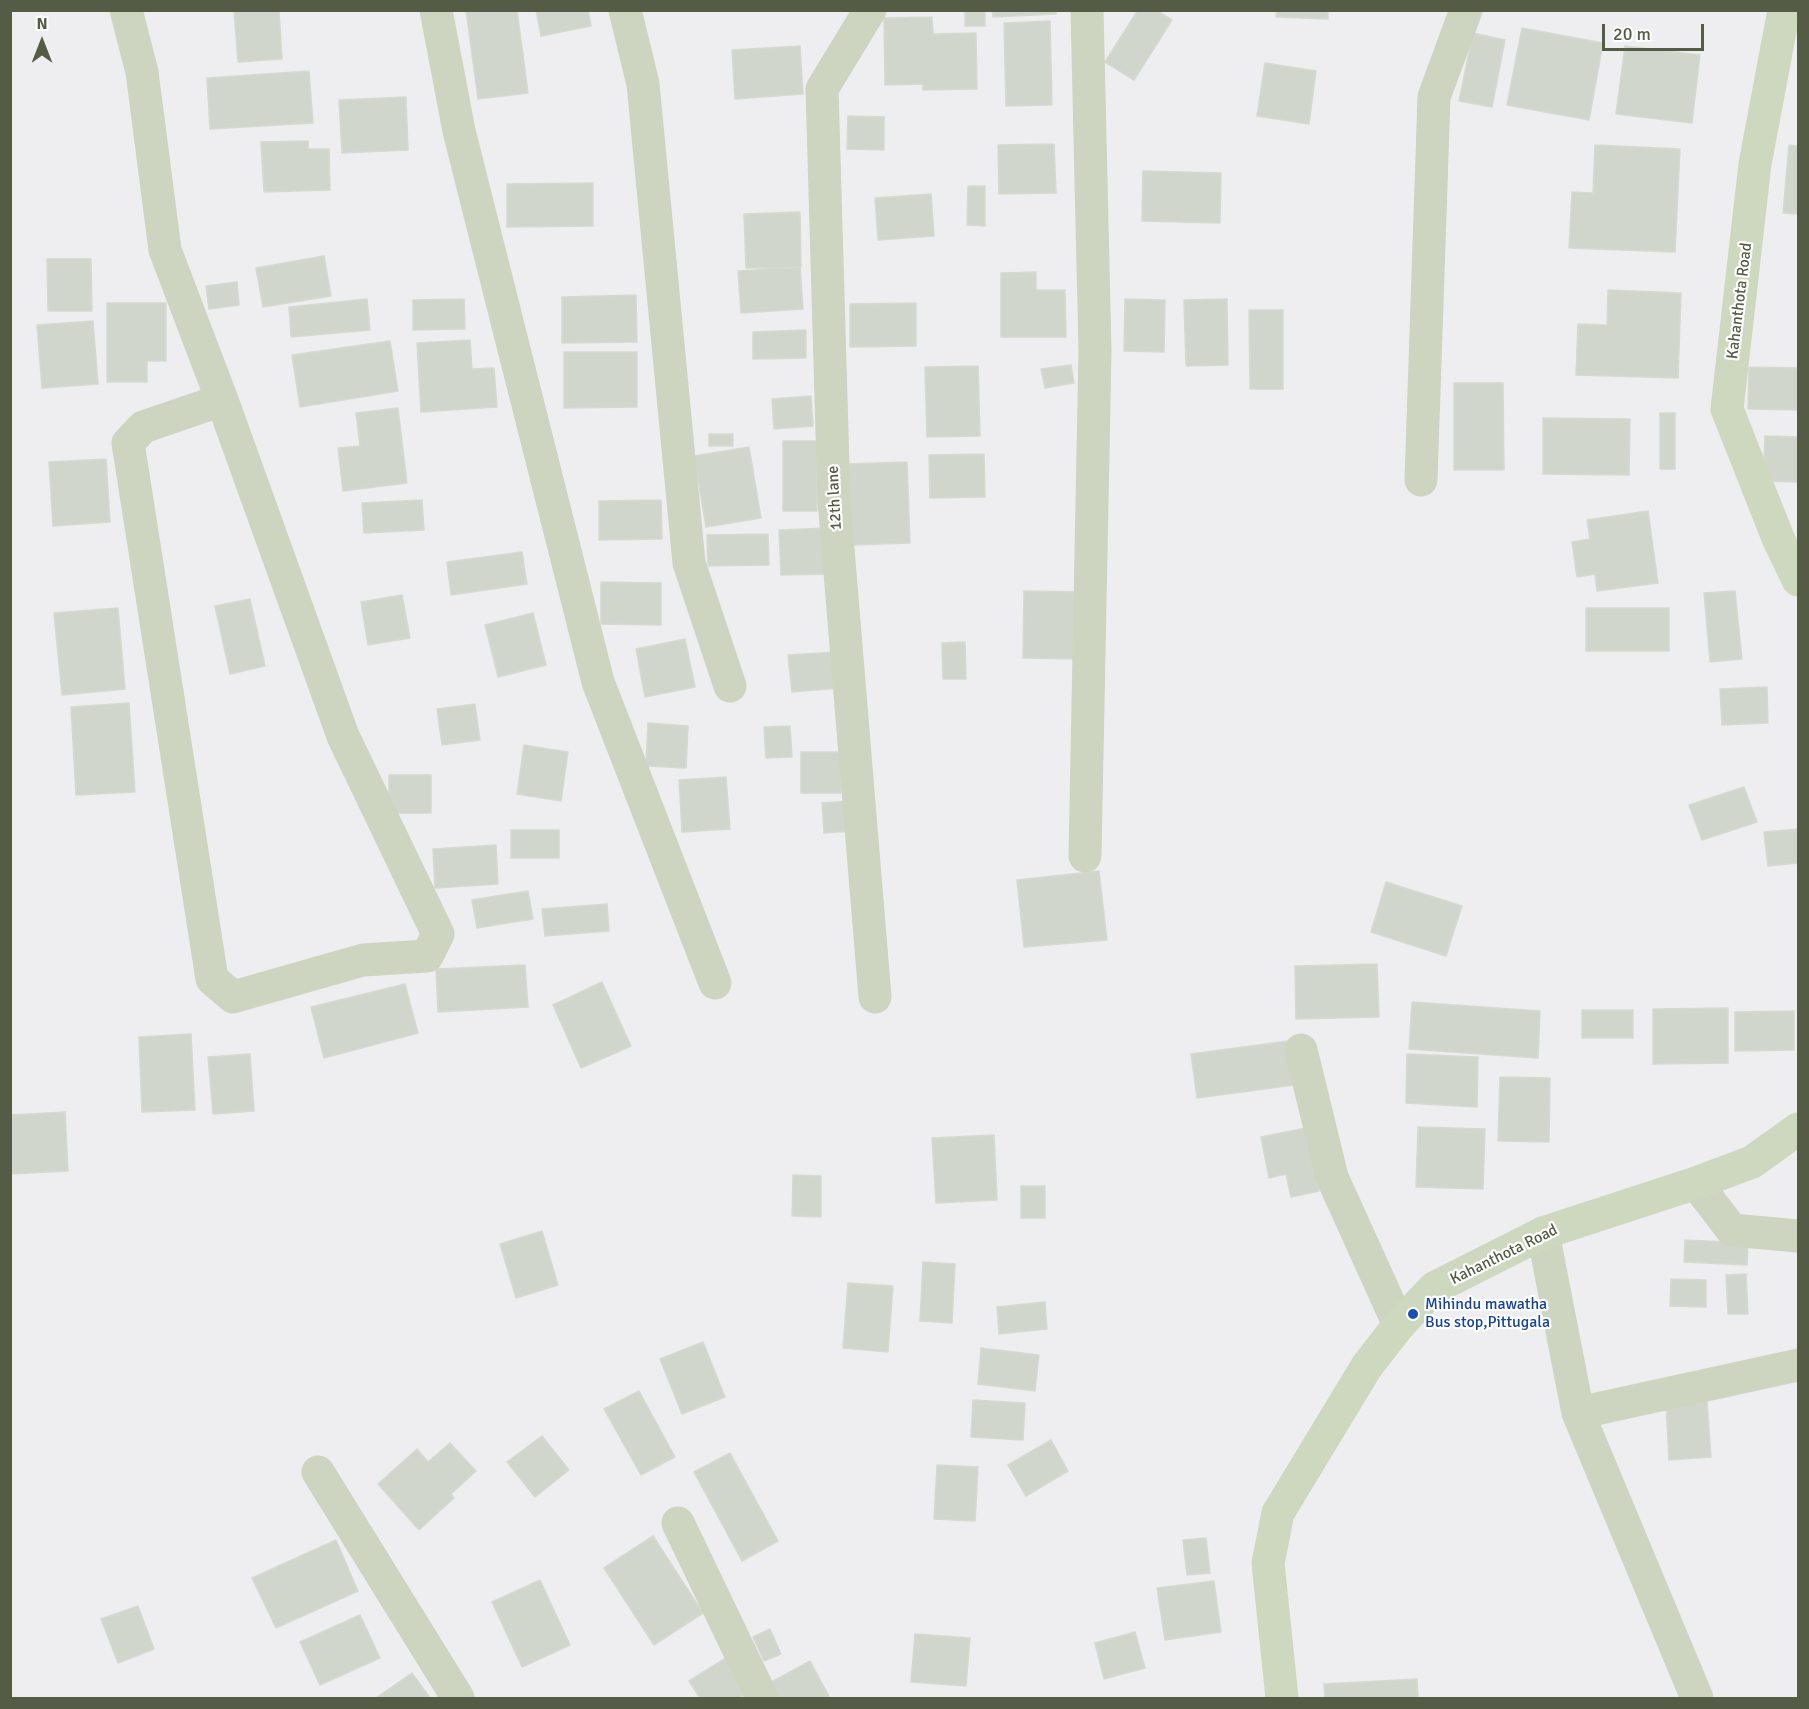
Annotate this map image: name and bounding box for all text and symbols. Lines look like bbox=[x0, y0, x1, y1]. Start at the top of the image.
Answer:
north arrow bbox=[12, 12, 72, 72]
scale bar bbox=[1605, 12, 1707, 50]
text: N bbox=[36, 14, 48, 34]
text: 20 m bbox=[1613, 23, 1651, 45]
street label: Kahanthota Road bbox=[1723, 242, 1757, 360]
street label: 12th lane bbox=[824, 465, 846, 531]
street label: Kahanthota Road bbox=[1447, 1221, 1561, 1289]
place label: Mihindu mawatha Bus stop,Pittugala bbox=[1425, 1295, 1550, 1333]
marker: Mihindu mawatha Bus stop,Pittugala bbox=[1406, 1307, 1420, 1321]

